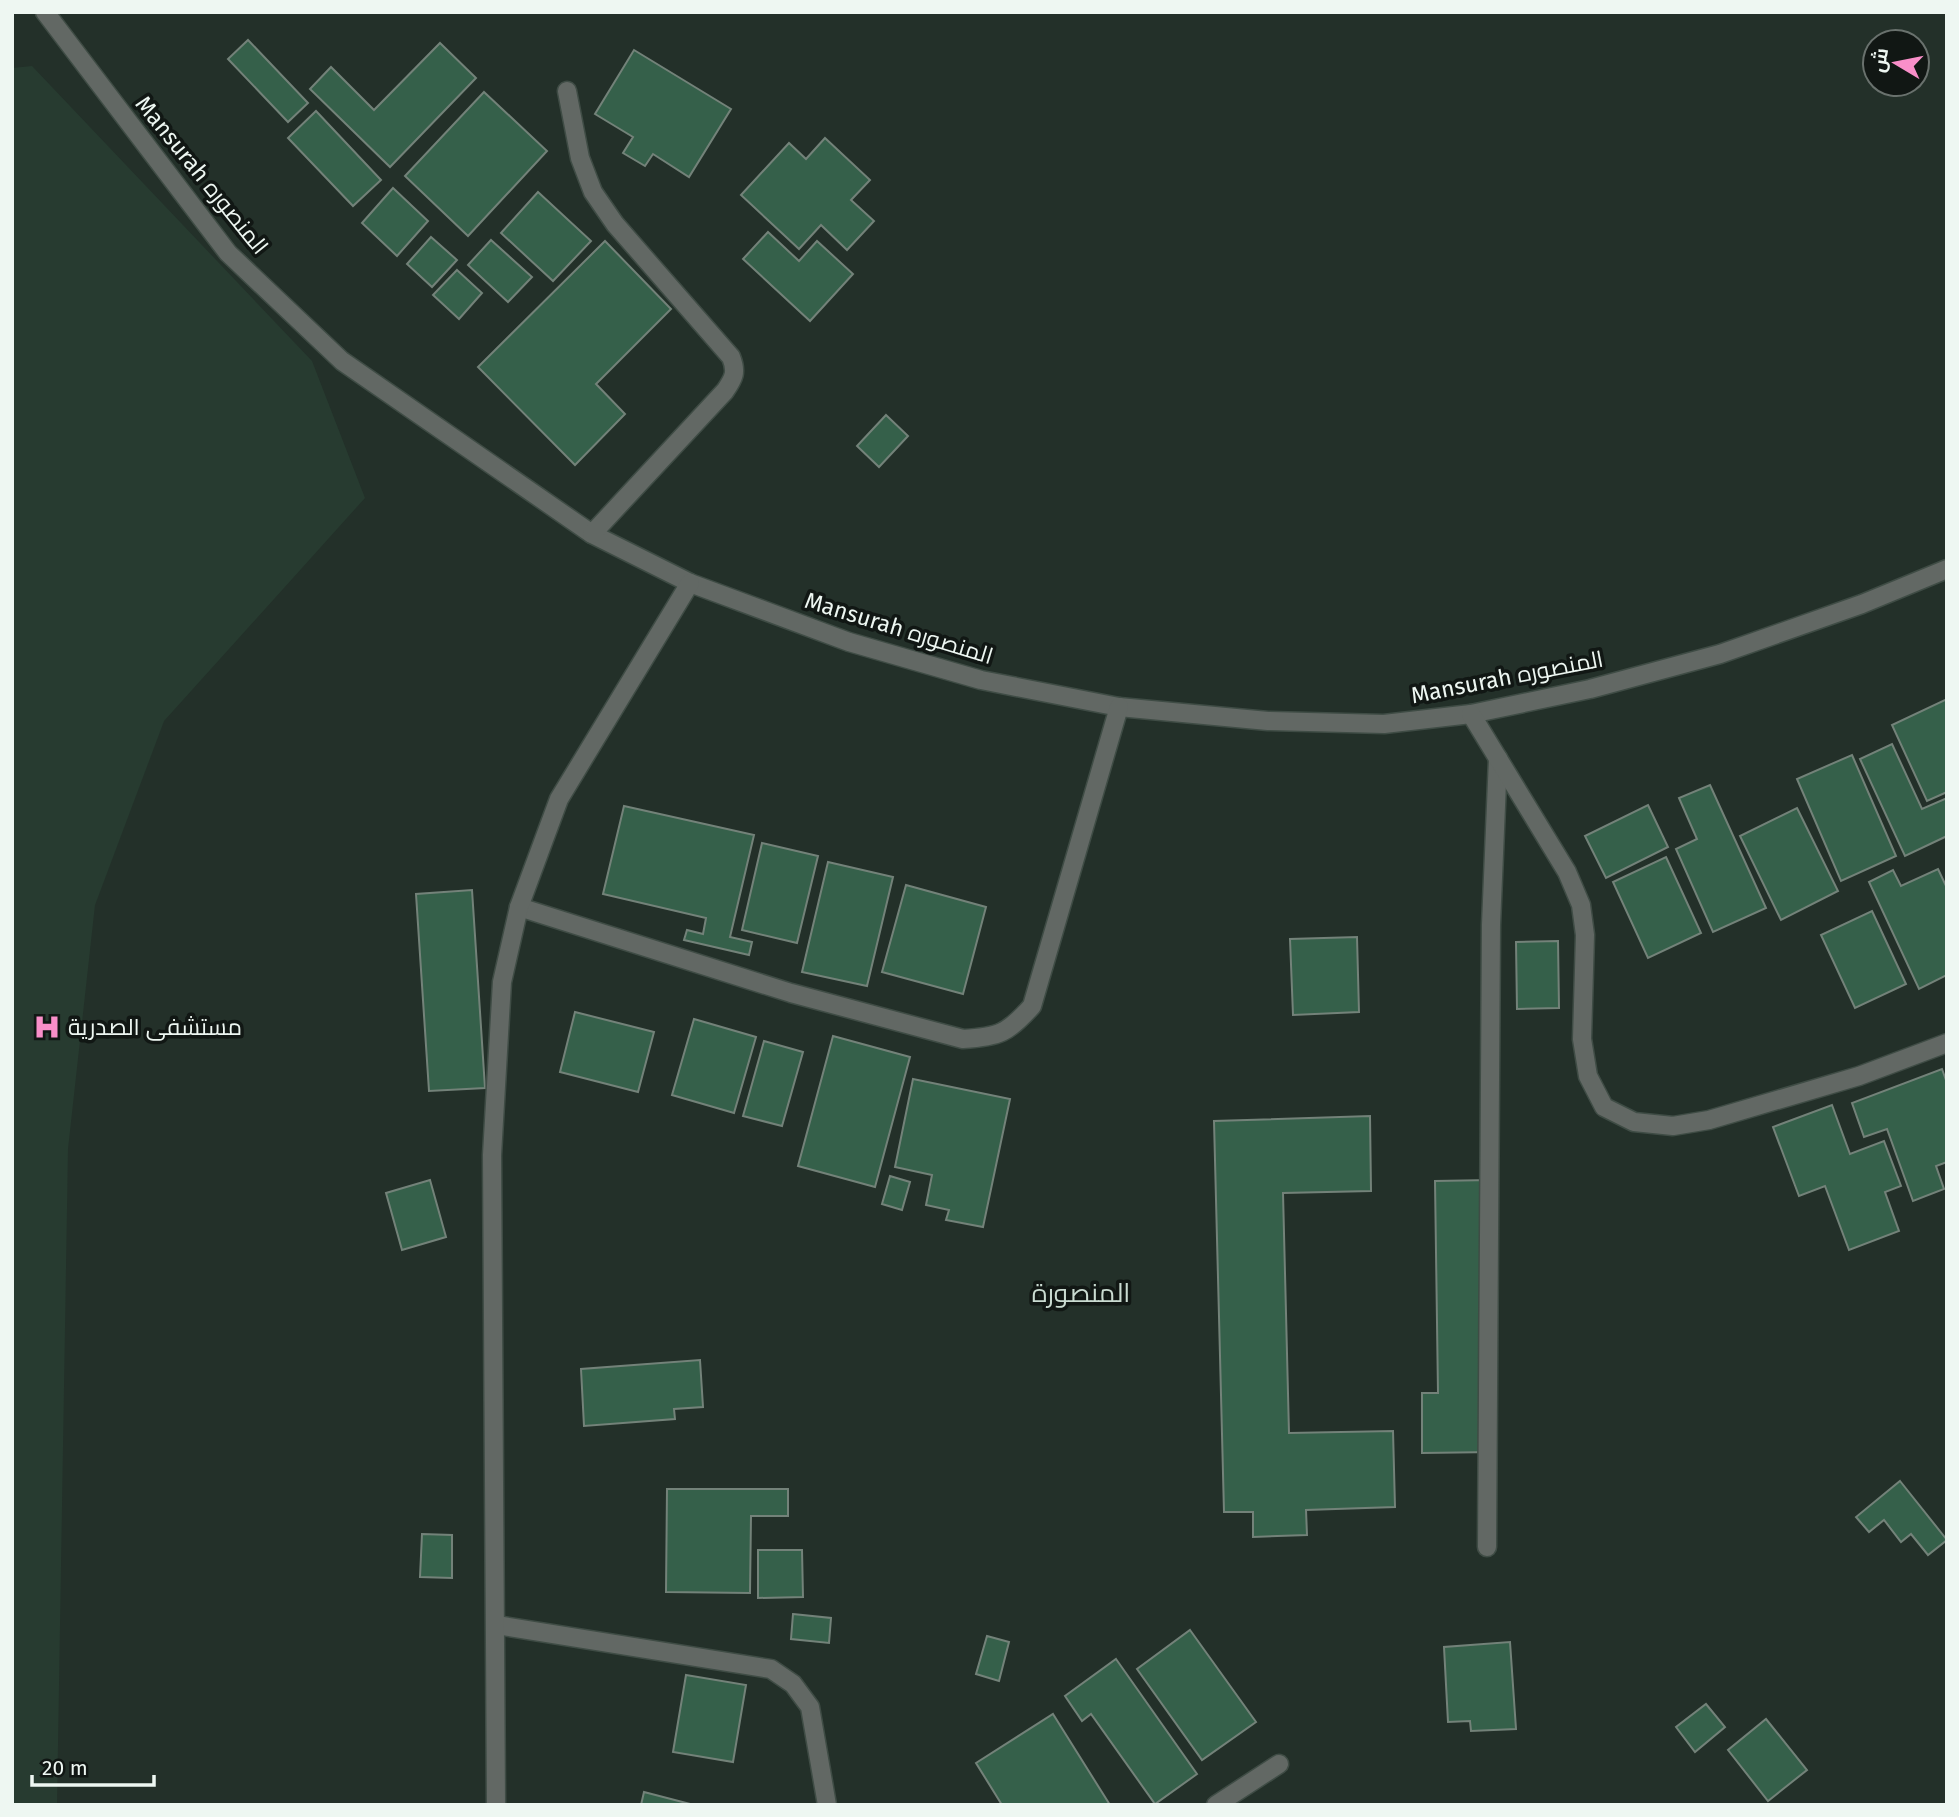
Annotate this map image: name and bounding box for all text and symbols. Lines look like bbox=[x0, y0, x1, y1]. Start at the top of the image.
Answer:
north arrow bbox=[1861, 28, 1931, 98]
text: ش bbox=[1866, 46, 1893, 74]
street label: Mansurah المنصوره bbox=[130, 90, 274, 260]
street label: Mansurah المنصوره bbox=[801, 586, 997, 670]
street label: Mansurah المنصوره bbox=[1408, 645, 1606, 709]
hospital icon: مستشفى الصدرية bbox=[32, 1012, 62, 1042]
place label: مستشفى الصدرية bbox=[68, 1013, 242, 1041]
district label: المنصورة bbox=[1032, 1278, 1130, 1309]
scale bar bbox=[32, 1744, 154, 1788]
text: 20 m bbox=[42, 1755, 88, 1781]

